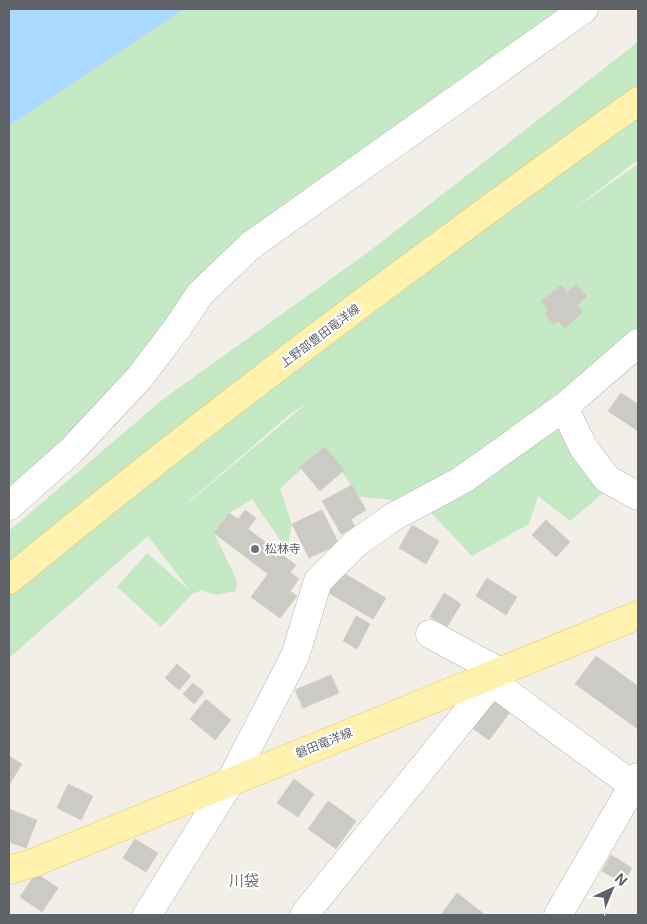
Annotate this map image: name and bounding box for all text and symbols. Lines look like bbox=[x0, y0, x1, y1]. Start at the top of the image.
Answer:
street label: 上野部豊田竜洋線 bbox=[277, 301, 363, 370]
place label: 松林寺 bbox=[265, 541, 301, 556]
marker: 松林寺 bbox=[249, 543, 261, 555]
street label: 磐田竜洋線 bbox=[293, 724, 354, 761]
north arrow bbox=[587, 864, 637, 914]
text: N bbox=[612, 869, 631, 889]
district label: 川袋 bbox=[229, 871, 259, 890]

